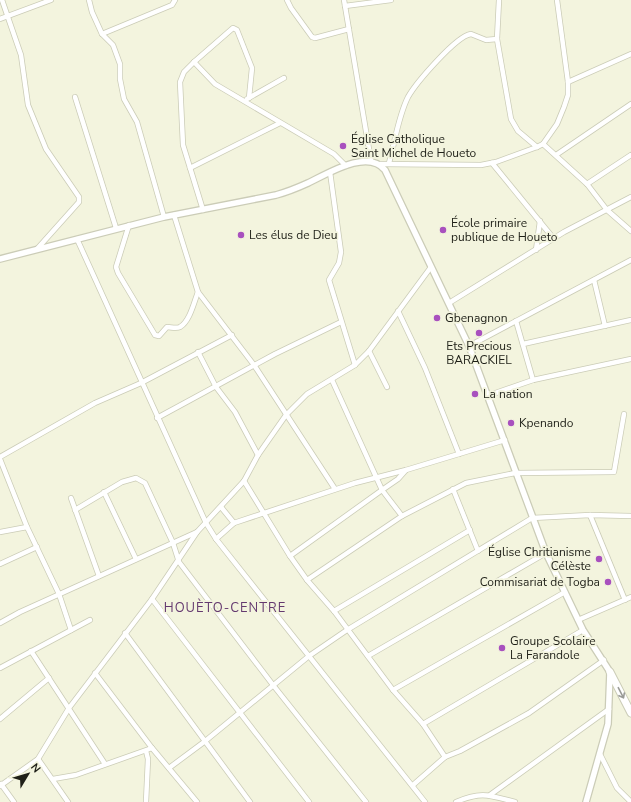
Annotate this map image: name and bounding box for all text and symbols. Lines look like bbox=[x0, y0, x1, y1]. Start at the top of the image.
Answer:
place label: Église Catholique Saint Michel de Houeto bbox=[351, 131, 477, 161]
marker: Église Catholique Saint Michel de Houeto bbox=[338, 141, 348, 151]
place label: École primaire publique de Houeto bbox=[451, 215, 558, 245]
marker: École primaire publique de Houeto bbox=[438, 225, 448, 235]
place label: Les élus de Dieu bbox=[249, 227, 338, 243]
marker: Les élus de Dieu bbox=[236, 230, 246, 240]
place label: Gbenagnon bbox=[445, 310, 508, 326]
marker: Gbenagnon bbox=[432, 313, 442, 323]
marker: Ets Precious BARACKIEL bbox=[474, 328, 484, 338]
place label: Ets Precious BARACKIEL bbox=[446, 338, 512, 368]
place label: La nation bbox=[483, 386, 533, 402]
marker: La nation bbox=[470, 389, 480, 399]
place label: Kpenando bbox=[519, 415, 574, 431]
marker: Kpenando bbox=[506, 418, 516, 428]
place label: Église Chritianisme Célèste bbox=[488, 544, 591, 574]
marker: Église Chritianisme Célèste bbox=[594, 554, 604, 564]
place label: Commisariat de Togba bbox=[480, 574, 600, 590]
marker: Commisariat de Togba bbox=[603, 577, 613, 587]
district label: HOUÈTO-CENTRE bbox=[164, 598, 286, 617]
place label: Groupe Scolaire La Farandole bbox=[510, 633, 596, 663]
marker: Groupe Scolaire La Farandole bbox=[497, 643, 507, 653]
one-way arrow bbox=[617, 686, 625, 698]
north arrow bbox=[8, 754, 48, 794]
text: N bbox=[27, 760, 44, 776]

